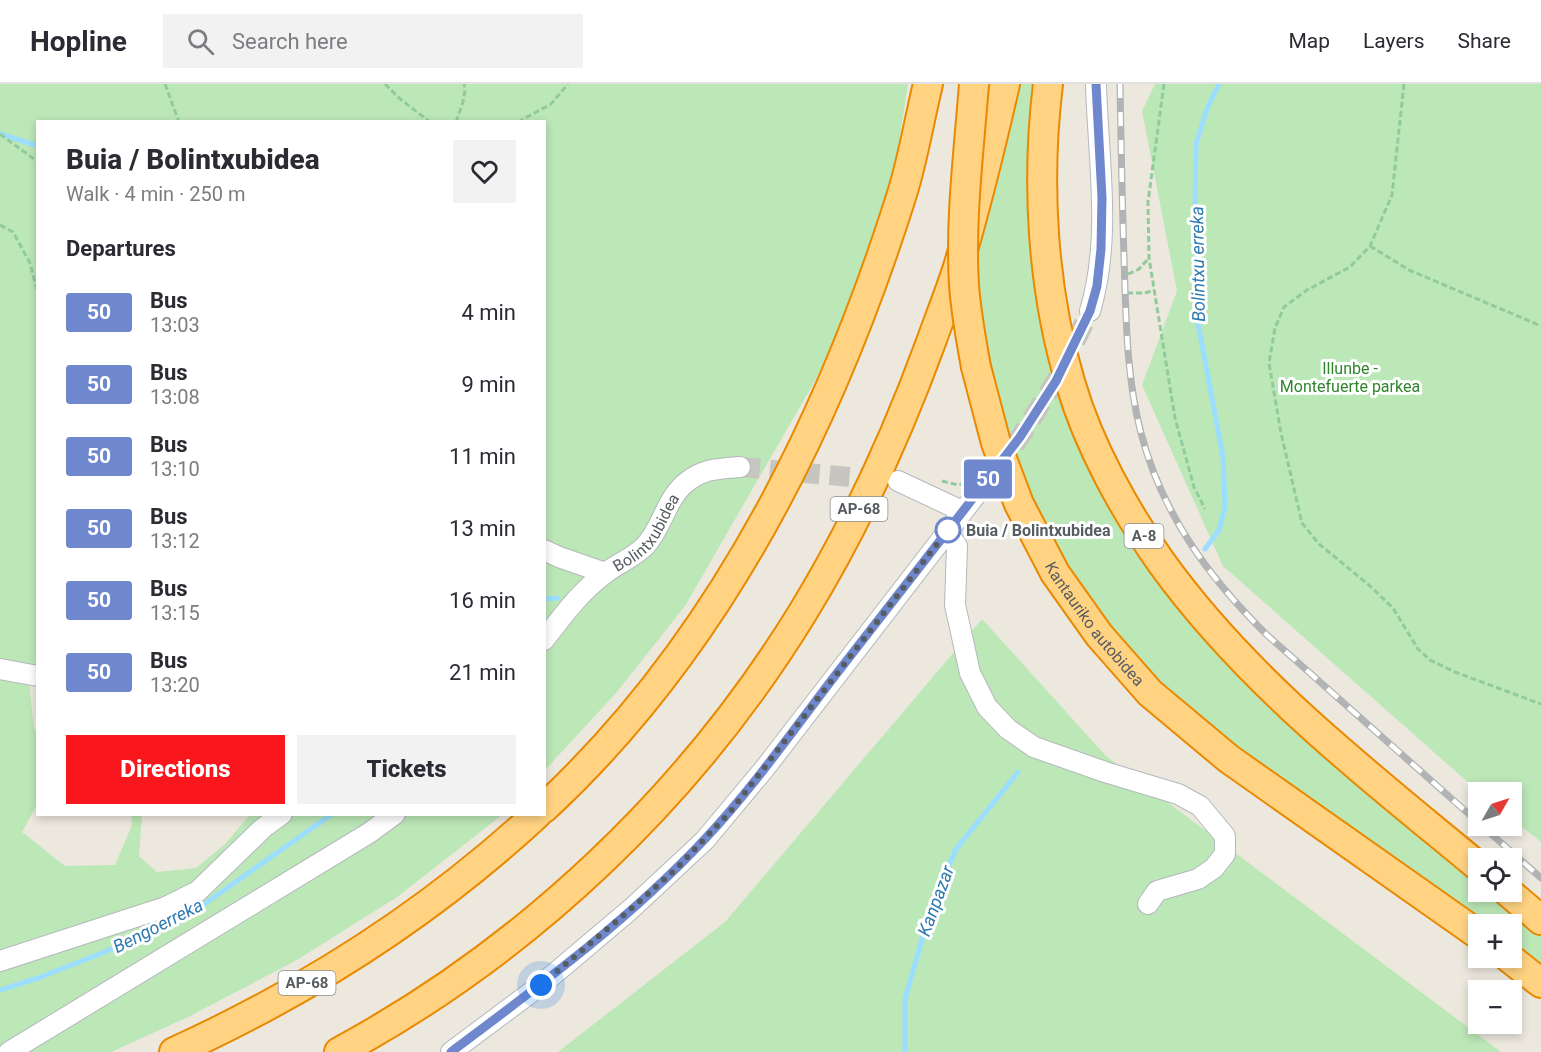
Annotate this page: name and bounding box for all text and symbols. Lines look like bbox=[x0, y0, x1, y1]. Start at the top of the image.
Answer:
search box bbox=[163, 14, 583, 68]
text: Hopline bbox=[30, 25, 127, 58]
icon: search bbox=[184, 25, 217, 58]
text: Search here bbox=[232, 29, 348, 54]
text: Map bbox=[1288, 29, 1330, 53]
text: Layers bbox=[1363, 29, 1424, 53]
text: Share bbox=[1457, 29, 1511, 53]
button: heart bbox=[453, 140, 516, 203]
text: Buia / Bolintxubidea bbox=[66, 143, 320, 176]
text: Walk · 4 min · 250 m bbox=[66, 182, 245, 206]
water label: Bolintxu erreka bbox=[1186, 206, 1209, 322]
text: Departures bbox=[66, 236, 176, 261]
text: Bus bbox=[150, 288, 188, 313]
text: 50 bbox=[87, 300, 111, 324]
text: 4 min bbox=[461, 300, 516, 325]
text: 13:03 bbox=[150, 313, 200, 337]
park label: Illunbe - Montefuerte parkea bbox=[1280, 359, 1420, 396]
text: Bus bbox=[150, 360, 188, 385]
text: 50 bbox=[87, 372, 111, 396]
text: 9 min bbox=[461, 372, 516, 397]
text: 13:08 bbox=[150, 385, 200, 409]
text: Bus bbox=[150, 432, 188, 457]
text: 50 bbox=[87, 444, 111, 468]
text: 11 min bbox=[449, 444, 516, 469]
text: 13:10 bbox=[150, 457, 200, 481]
line badge: 50 bbox=[961, 460, 1015, 498]
text: 50 bbox=[976, 467, 1000, 491]
street label: Bolintxubidea bbox=[609, 490, 683, 576]
road number: AP-68 bbox=[830, 497, 888, 521]
text: Bus bbox=[150, 504, 188, 529]
text: 50 bbox=[87, 516, 111, 540]
text: 13 min bbox=[449, 516, 516, 541]
marker: Buia / Bolintxubidea bbox=[935, 517, 961, 543]
place label: Buia / Bolintxubidea bbox=[966, 521, 1111, 540]
road number: A-8 bbox=[1124, 524, 1164, 548]
text: 13:12 bbox=[150, 529, 200, 553]
street label: Kantauriko autobidea bbox=[1041, 559, 1148, 690]
text: Bus bbox=[150, 576, 188, 601]
text: 50 bbox=[87, 588, 111, 612]
text: 16 min bbox=[449, 588, 516, 613]
text: 13:15 bbox=[150, 601, 200, 625]
text: Bus bbox=[150, 648, 188, 673]
text: 50 bbox=[87, 660, 111, 684]
text: 21 min bbox=[449, 660, 516, 685]
text: 13:20 bbox=[150, 673, 200, 697]
button: Directions bbox=[66, 735, 285, 804]
button: Tickets bbox=[297, 735, 516, 804]
north arrow bbox=[1468, 782, 1522, 836]
map controls bbox=[1468, 782, 1522, 1034]
button: locate bbox=[1468, 848, 1522, 902]
water label: Kanpazar bbox=[913, 862, 958, 939]
water label: Bengoerreka bbox=[109, 894, 206, 957]
button: + bbox=[1468, 914, 1522, 968]
your location bbox=[526, 970, 556, 1000]
road number: AP-68 bbox=[278, 971, 336, 995]
button: − bbox=[1468, 980, 1522, 1034]

